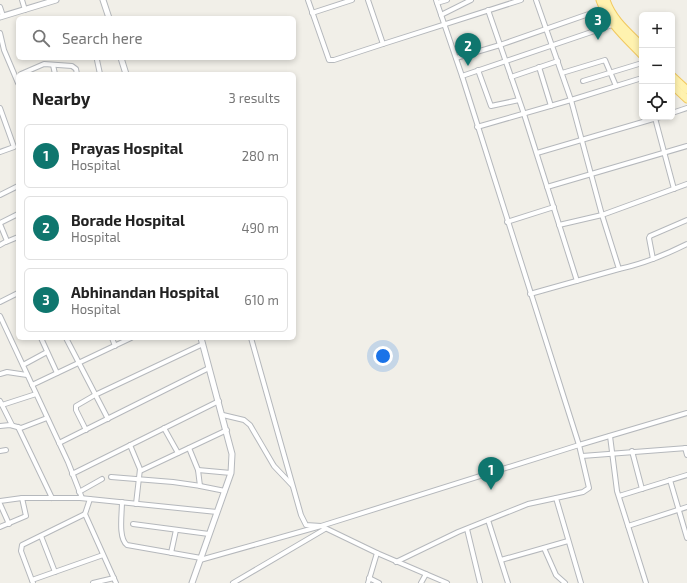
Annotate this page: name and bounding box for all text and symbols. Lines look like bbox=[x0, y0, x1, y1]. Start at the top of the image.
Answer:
pin: 3 bbox=[585, 7, 611, 40]
map controls bbox=[639, 12, 675, 120]
button: + bbox=[639, 12, 675, 48]
search box bbox=[16, 16, 296, 60]
icon: search bbox=[30, 27, 52, 49]
text: Search here bbox=[62, 29, 143, 47]
pin: 2 bbox=[455, 33, 481, 66]
button: − bbox=[639, 48, 675, 84]
button: locate bbox=[639, 84, 675, 120]
text: Nearby bbox=[32, 88, 90, 108]
text: 3 results bbox=[229, 90, 280, 106]
text: Prayas Hospital bbox=[71, 139, 183, 157]
text: 1 bbox=[43, 148, 49, 164]
text: 280 m bbox=[242, 148, 279, 164]
text: Hospital bbox=[71, 157, 120, 173]
text: Borade Hospital bbox=[71, 211, 185, 229]
text: 2 bbox=[42, 220, 50, 236]
text: 490 m bbox=[241, 220, 279, 236]
text: Hospital bbox=[71, 229, 120, 245]
text: Abhinandan Hospital bbox=[71, 283, 219, 301]
text: 3 bbox=[42, 292, 50, 308]
text: 610 m bbox=[244, 292, 279, 308]
text: Hospital bbox=[71, 301, 120, 317]
your location bbox=[373, 346, 393, 366]
pin: 1 bbox=[478, 457, 504, 490]

